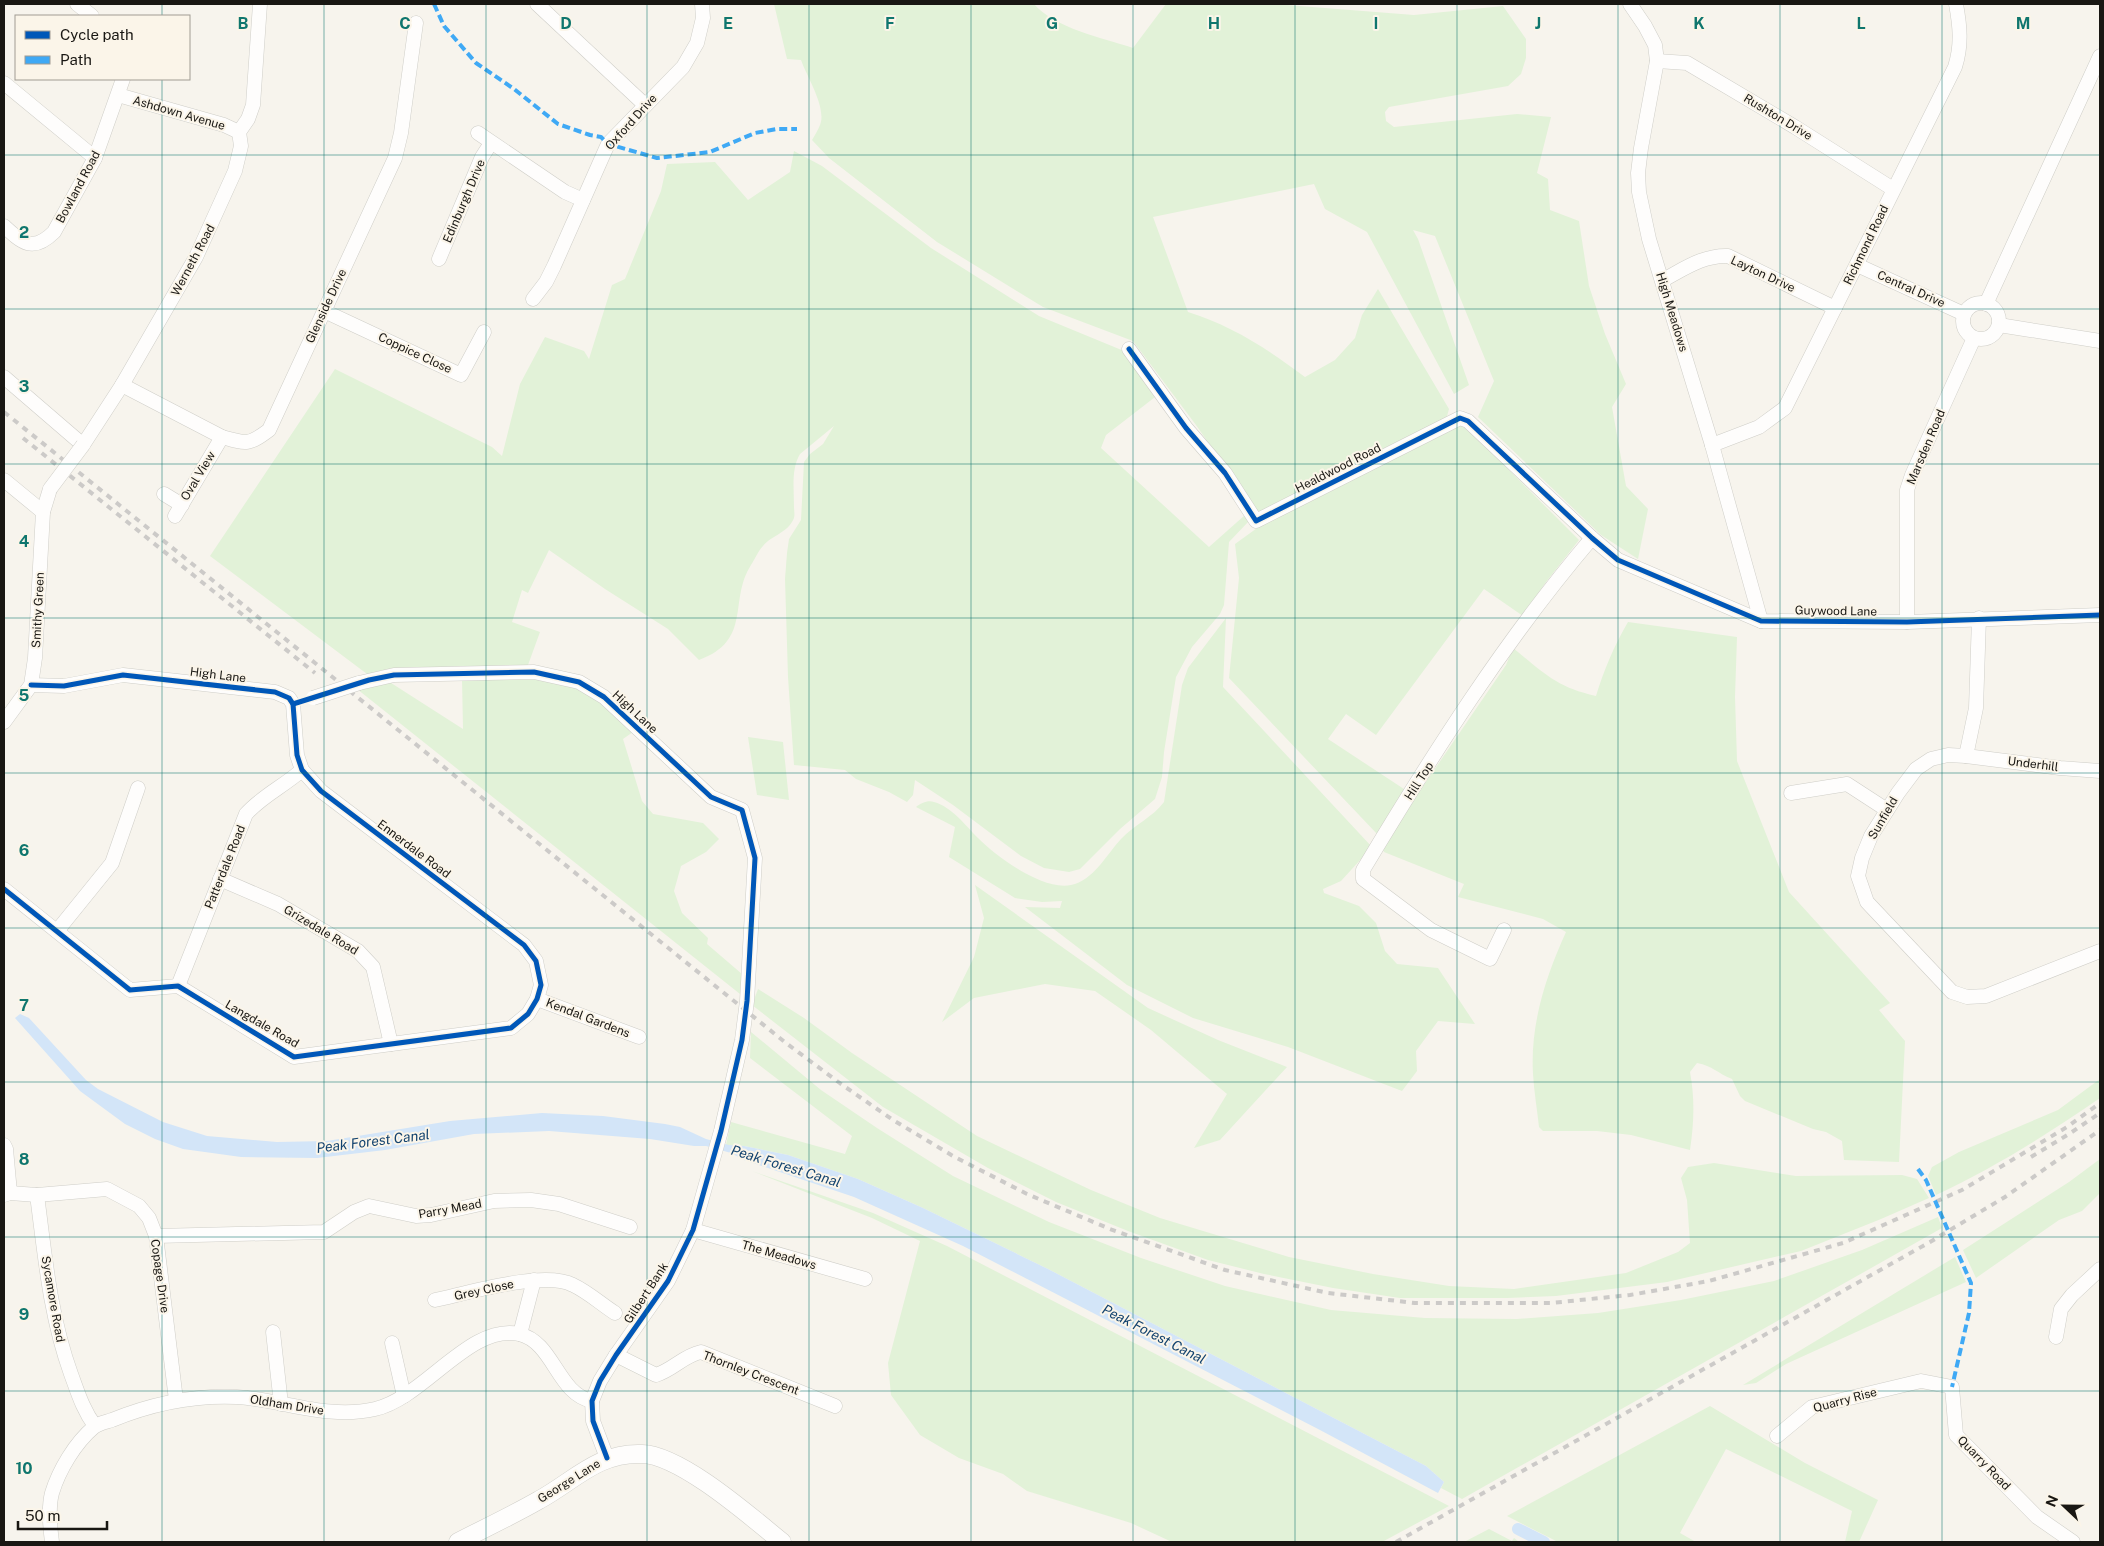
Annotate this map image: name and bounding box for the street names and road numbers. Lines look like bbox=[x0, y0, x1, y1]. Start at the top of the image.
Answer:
street label: Oxford Drive bbox=[602, 91, 660, 153]
street label: Rushton Drive bbox=[1741, 91, 1815, 143]
street label: Ashdown Avenue bbox=[131, 93, 227, 133]
street label: Bowland Road bbox=[53, 148, 103, 226]
street label: Edinburgh Drive bbox=[440, 157, 488, 245]
street label: Richmond Road bbox=[1841, 203, 1891, 287]
street label: Werneth Road bbox=[168, 222, 218, 298]
street label: Layton Drive bbox=[1729, 253, 1798, 295]
street label: Glenside Drive bbox=[303, 266, 349, 345]
street label: Central Drive bbox=[1875, 268, 1947, 310]
street label: High Meadows bbox=[1653, 270, 1691, 354]
street label: Coppice Close bbox=[376, 330, 454, 376]
street label: Marsden Road bbox=[1904, 407, 1948, 487]
street label: Healdwood Road bbox=[1293, 440, 1383, 496]
street label: Oval View bbox=[178, 448, 218, 503]
street label: Smithy Green bbox=[29, 572, 47, 648]
street label: Guywood Lane bbox=[1795, 603, 1877, 619]
street label: High Lane bbox=[189, 665, 247, 685]
street label: High Lane bbox=[610, 688, 661, 737]
street label: Underhill bbox=[2007, 754, 2060, 774]
street label: Hill Top bbox=[1402, 759, 1436, 803]
street label: Sunfield bbox=[1865, 794, 1901, 842]
street label: Ennerdale Road bbox=[375, 817, 453, 881]
street label: Patterdale Road bbox=[202, 823, 248, 911]
street label: Grizedale Road bbox=[281, 902, 361, 958]
street label: Kendal Gardens bbox=[544, 996, 632, 1040]
street label: Langdale Road bbox=[223, 997, 301, 1051]
street label: Parry Mead bbox=[417, 1197, 483, 1221]
street label: Copage Drive bbox=[148, 1238, 172, 1314]
street label: The Meadows bbox=[740, 1238, 818, 1272]
street label: Sycamore Road bbox=[39, 1255, 67, 1343]
street label: Gilbert Bank bbox=[621, 1260, 671, 1326]
street label: Grey Close bbox=[453, 1277, 515, 1303]
street label: Thornley Crescent bbox=[701, 1348, 801, 1398]
street label: Quarry Rise bbox=[1812, 1385, 1879, 1415]
street label: Oldham Drive bbox=[249, 1392, 325, 1418]
street label: Quarry Road bbox=[1955, 1433, 2013, 1493]
street label: George Lane bbox=[535, 1456, 603, 1506]

